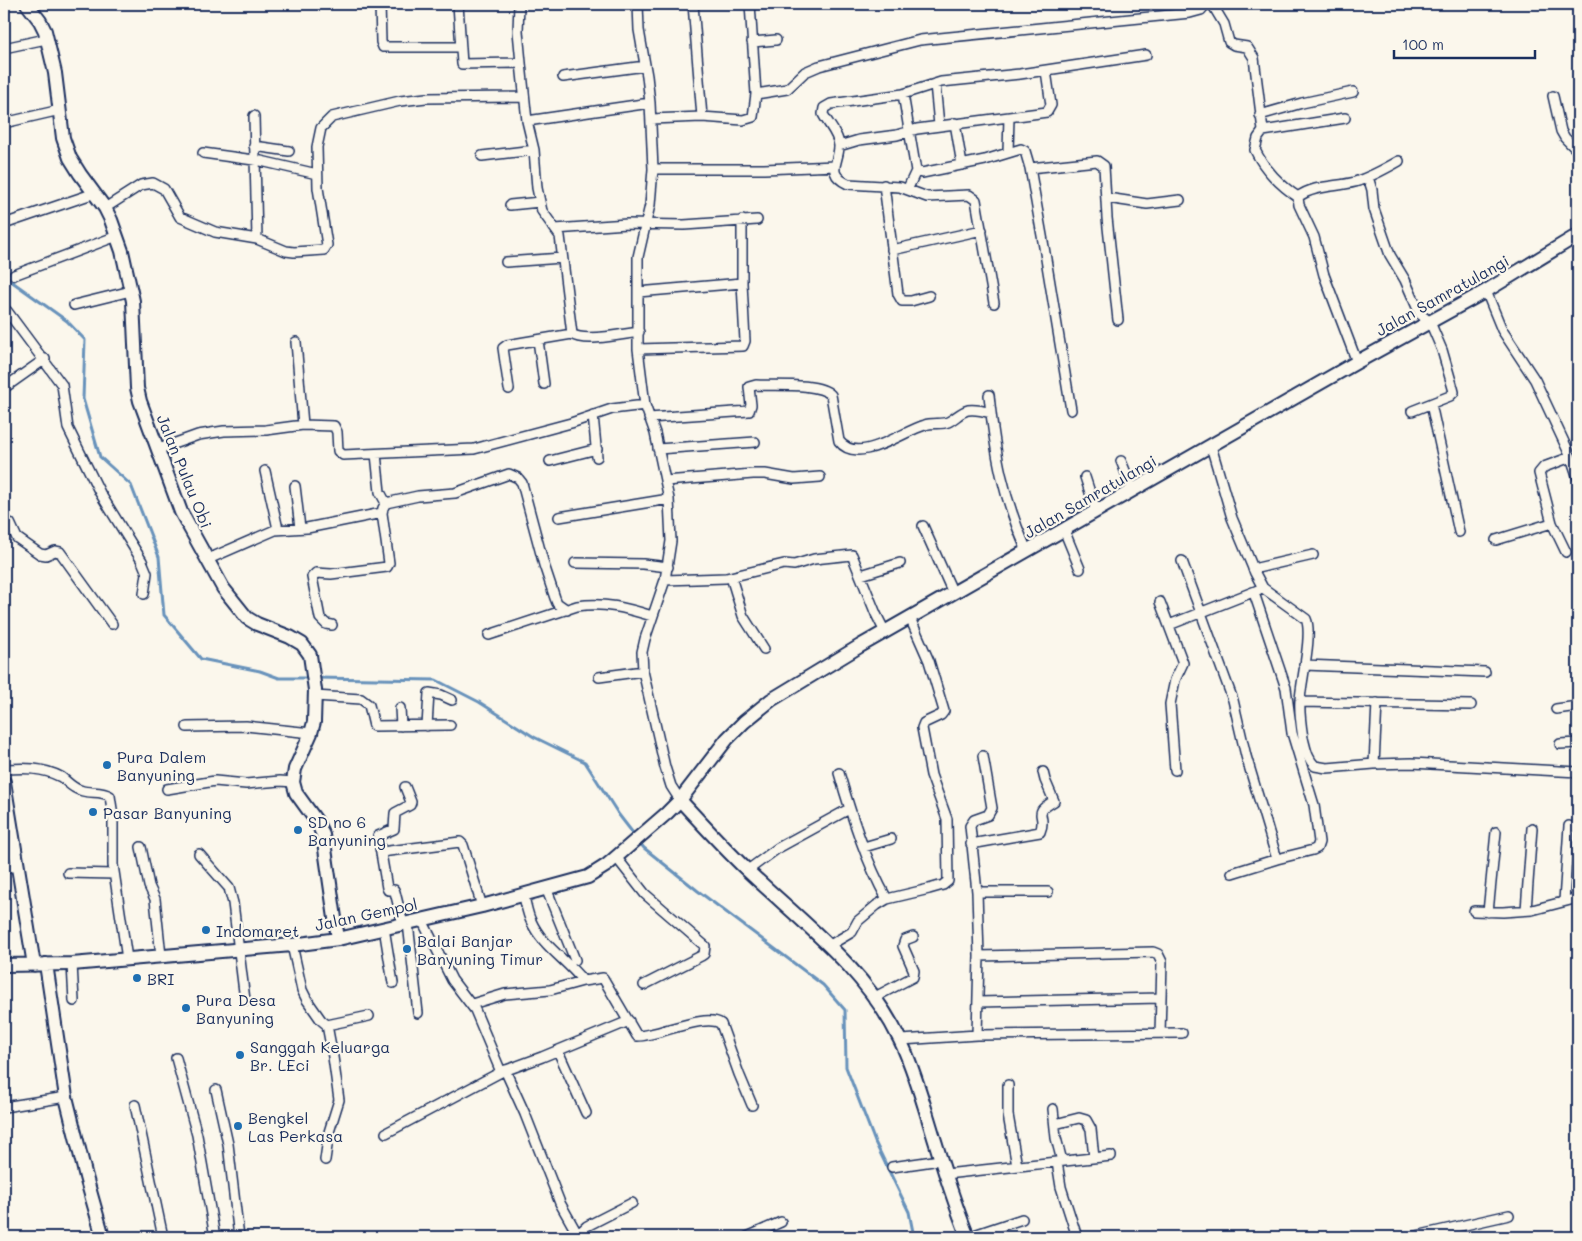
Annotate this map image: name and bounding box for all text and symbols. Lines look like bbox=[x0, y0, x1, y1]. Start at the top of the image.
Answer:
scale bar bbox=[1394, 28, 1536, 60]
text: 100 m bbox=[1402, 34, 1444, 54]
street label: Jalan Samratulangi bbox=[1372, 250, 1512, 340]
street label: Jalan Pulau Obi bbox=[153, 411, 217, 531]
street label: Jalan Samratulangi bbox=[1020, 450, 1160, 542]
place label: Pura Dalem Banyuning bbox=[117, 746, 206, 785]
marker: Pura Dalem Banyuning bbox=[101, 759, 113, 771]
place label: Pasar Banyuning bbox=[103, 802, 231, 823]
marker: Pasar Banyuning bbox=[87, 806, 99, 818]
place label: SD no 6 Banyuning bbox=[308, 811, 386, 850]
marker: SD no 6 Banyuning bbox=[292, 824, 304, 836]
street label: Jalan Gempol bbox=[313, 893, 419, 935]
place label: Indomaret bbox=[216, 920, 299, 941]
marker: Indomaret bbox=[200, 924, 212, 936]
place label: Balai Banjar Banyuning Timur bbox=[417, 930, 543, 969]
marker: Balai Banjar Banyuning Timur bbox=[401, 943, 413, 955]
place label: BRI bbox=[147, 968, 174, 989]
marker: BRI bbox=[131, 972, 143, 984]
place label: Pura Desa Banyuning bbox=[196, 989, 276, 1028]
marker: Pura Desa Banyuning bbox=[180, 1002, 192, 1014]
place label: Sanggah Keluarga Br. LEci bbox=[250, 1036, 390, 1075]
marker: Sanggah Keluarga Br. LEci bbox=[234, 1049, 246, 1061]
place label: Bengkel Las Perkasa bbox=[248, 1107, 343, 1146]
marker: Bengkel Las Perkasa bbox=[232, 1120, 244, 1132]

